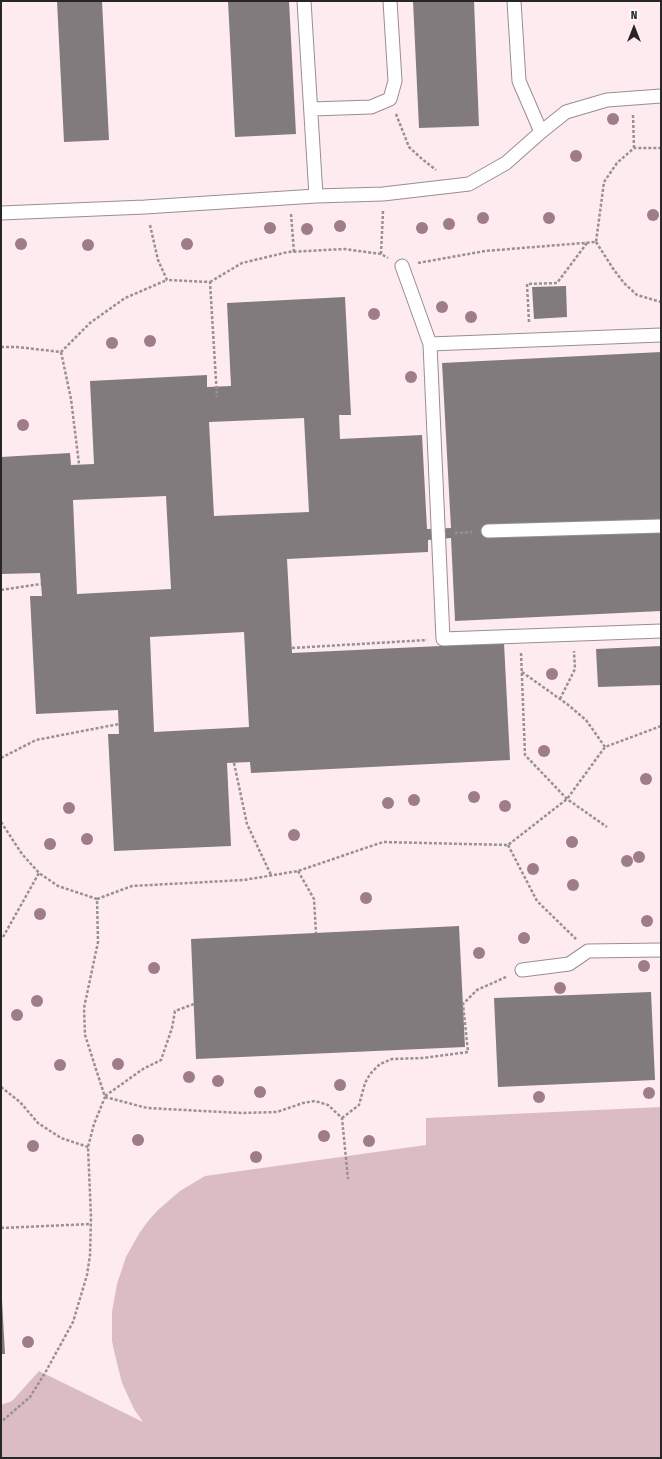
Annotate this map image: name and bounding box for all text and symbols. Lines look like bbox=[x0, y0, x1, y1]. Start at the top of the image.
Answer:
north arrow bbox=[614, 8, 654, 48]
text: N bbox=[631, 9, 637, 22]

